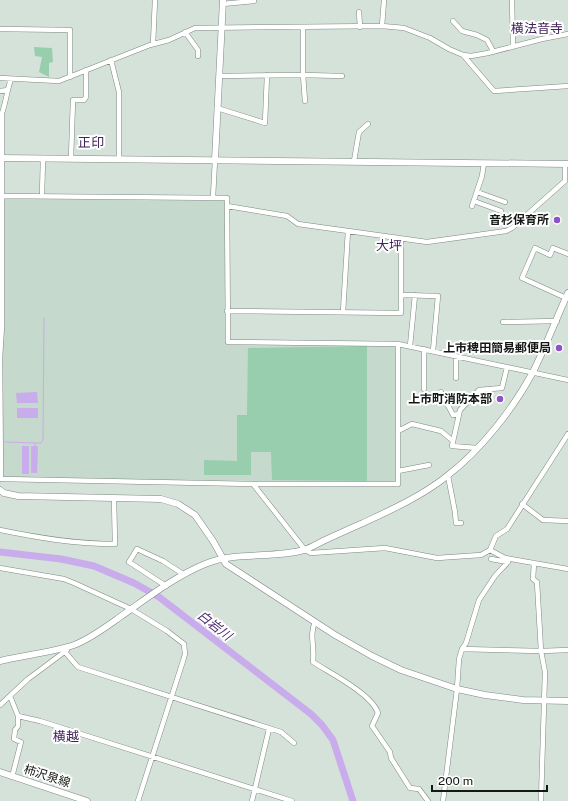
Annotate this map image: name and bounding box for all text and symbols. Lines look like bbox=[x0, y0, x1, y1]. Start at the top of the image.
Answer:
district label: 横法音寺 bbox=[511, 21, 563, 36]
district label: 正印 bbox=[78, 135, 104, 150]
place label: 音杉保育所 bbox=[489, 213, 549, 227]
marker: 音杉保育所 bbox=[552, 215, 562, 225]
district label: 大坪 bbox=[376, 238, 402, 253]
place label: 上市稗田簡易郵便局 bbox=[443, 341, 551, 355]
marker: 上市稗田簡易郵便局 bbox=[554, 343, 564, 353]
place label: 上市町消防本部 bbox=[408, 392, 492, 406]
marker: 上市町消防本部 bbox=[495, 394, 505, 404]
water label: 白岩川 bbox=[195, 607, 236, 645]
district label: 横越 bbox=[53, 729, 79, 744]
street label: 柿沢泉線 bbox=[22, 762, 72, 790]
scale bar bbox=[432, 767, 547, 793]
text: 200 m bbox=[438, 774, 473, 788]

